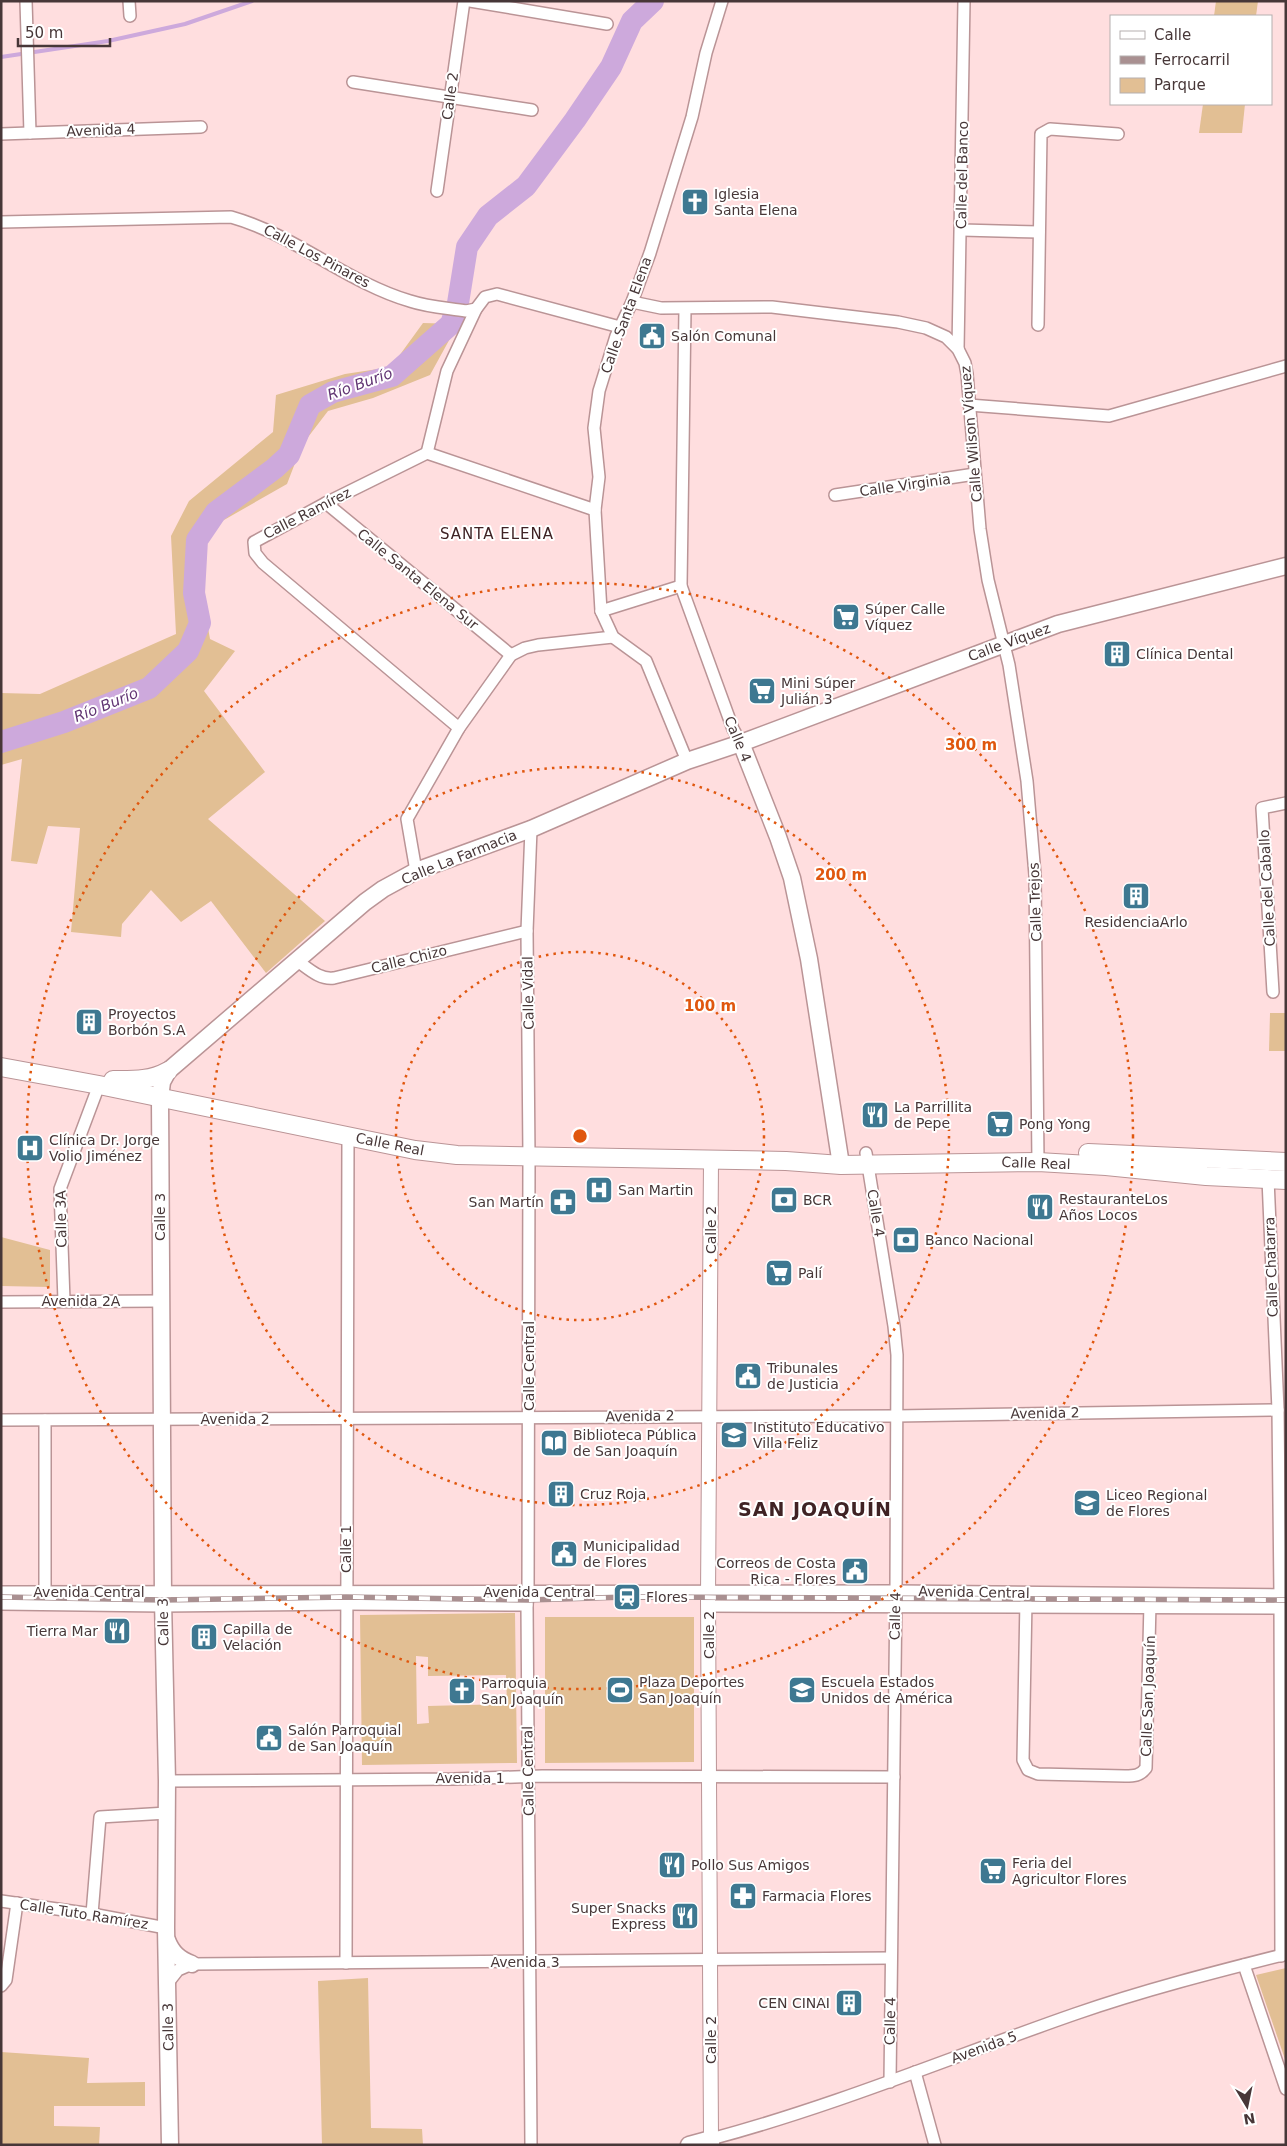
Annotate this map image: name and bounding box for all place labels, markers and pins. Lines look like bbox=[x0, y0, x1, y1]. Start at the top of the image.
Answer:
place label: Iglesia Santa Elena bbox=[714, 186, 798, 218]
church icon: Iglesia Santa Elena bbox=[680, 187, 710, 217]
public building icon: Salón Comunal bbox=[637, 321, 667, 351]
place label: Salón Comunal bbox=[671, 328, 776, 344]
place label: Súper Calle Víquez bbox=[865, 601, 945, 633]
supermarket icon: Súper Calle Víquez bbox=[831, 602, 861, 632]
building icon: Clínica Dental bbox=[1102, 639, 1132, 669]
place label: Clínica Dental bbox=[1136, 646, 1233, 662]
place label: Mini Súper Julián 3 bbox=[780, 675, 855, 707]
supermarket icon: Mini Súper Julián 3 bbox=[747, 676, 777, 706]
building icon: ResidenciaArlo bbox=[1121, 881, 1151, 911]
place label: ResidenciaArlo bbox=[1084, 914, 1188, 930]
place label: Proyectos Borbón S.A bbox=[108, 1006, 186, 1038]
building icon: Proyectos Borbón S.A bbox=[74, 1007, 104, 1037]
place label: La Parrillita de Pepe bbox=[894, 1099, 972, 1131]
restaurant icon: La Parrillita de Pepe bbox=[860, 1100, 890, 1130]
supermarket icon: Pong Yong bbox=[985, 1109, 1015, 1139]
place label: Pong Yong bbox=[1019, 1116, 1091, 1132]
centre of rings bbox=[571, 1127, 589, 1145]
place label: Clínica Dr. Jorge Volio Jiménez bbox=[49, 1132, 160, 1164]
hospital icon: Clínica Dr. Jorge Volio Jiménez bbox=[15, 1133, 45, 1163]
hospital icon: San Martin bbox=[584, 1175, 614, 1205]
place label: San Martin bbox=[618, 1182, 693, 1198]
bank icon: BCR bbox=[769, 1185, 799, 1215]
pharmacy icon: San Martín bbox=[548, 1187, 578, 1217]
place label: RestauranteLos Años Locos bbox=[1059, 1191, 1168, 1223]
place label: BCR bbox=[803, 1192, 832, 1208]
restaurant icon: RestauranteLos Años Locos bbox=[1025, 1192, 1055, 1222]
place label: San Martín bbox=[469, 1194, 544, 1210]
bank icon: Banco Nacional bbox=[891, 1225, 921, 1255]
place label: Banco Nacional bbox=[925, 1232, 1033, 1248]
supermarket icon: Palí bbox=[764, 1258, 794, 1288]
place label: Palí bbox=[798, 1265, 823, 1281]
place label: Tribunales de Justicia bbox=[766, 1360, 839, 1392]
public building icon: Tribunales de Justicia bbox=[733, 1361, 763, 1391]
place label: Instituto Educativo Villa Feliz bbox=[753, 1419, 885, 1451]
school or university icon: Instituto Educativo Villa Feliz bbox=[719, 1420, 749, 1450]
place label: Biblioteca Pública de San Joaquín bbox=[573, 1427, 697, 1459]
library icon: Biblioteca Pública de San Joaquín bbox=[539, 1428, 569, 1458]
building icon: Cruz Roja bbox=[546, 1479, 576, 1509]
place label: Cruz Roja bbox=[580, 1486, 646, 1502]
place label: Liceo Regional de Flores bbox=[1106, 1487, 1207, 1519]
school or university icon: Liceo Regional de Flores bbox=[1072, 1488, 1102, 1518]
place label: Municipalidad de Flores bbox=[583, 1538, 680, 1570]
public building icon: Municipalidad de Flores bbox=[549, 1539, 579, 1569]
place label: Correos de Costa Rica - Flores bbox=[716, 1555, 836, 1587]
public building icon: Correos de Costa Rica - Flores bbox=[840, 1556, 870, 1586]
station icon: Flores bbox=[612, 1582, 642, 1612]
place label: Flores bbox=[646, 1589, 688, 1605]
restaurant icon: Tierra Mar bbox=[102, 1616, 132, 1646]
place label: Capilla de Velación bbox=[223, 1621, 292, 1653]
building icon: Capilla de Velación bbox=[189, 1622, 219, 1652]
place label: Tierra Mar bbox=[26, 1623, 98, 1639]
place label: Plaza Deportes San Joaquín bbox=[639, 1674, 744, 1706]
place label: Escuela Estados Unidos de América bbox=[821, 1674, 953, 1706]
place label: Parroquia San Joaquín bbox=[481, 1675, 564, 1707]
sports icon: Plaza Deportes San Joaquín bbox=[605, 1675, 635, 1705]
school or university icon: Escuela Estados Unidos de América bbox=[787, 1675, 817, 1705]
church icon: Parroquia San Joaquín bbox=[447, 1676, 477, 1706]
place label: Salón Parroquial de San Joaquín bbox=[288, 1722, 401, 1754]
public building icon: Salón Parroquial de San Joaquín bbox=[254, 1723, 284, 1753]
restaurant icon: Pollo Sus Amigos bbox=[657, 1850, 687, 1880]
place label: Feria del Agricultor Flores bbox=[1012, 1855, 1127, 1887]
supermarket icon: Feria del Agricultor Flores bbox=[978, 1856, 1008, 1886]
place label: Pollo Sus Amigos bbox=[691, 1857, 810, 1873]
pharmacy icon: Farmacia Flores bbox=[728, 1881, 758, 1911]
place label: Farmacia Flores bbox=[762, 1888, 872, 1904]
place label: Super Snacks Express bbox=[571, 1900, 666, 1932]
restaurant icon: Super Snacks Express bbox=[670, 1901, 700, 1931]
building icon: CEN CINAI bbox=[834, 1988, 864, 2018]
place label: CEN CINAI bbox=[758, 1995, 830, 2011]

